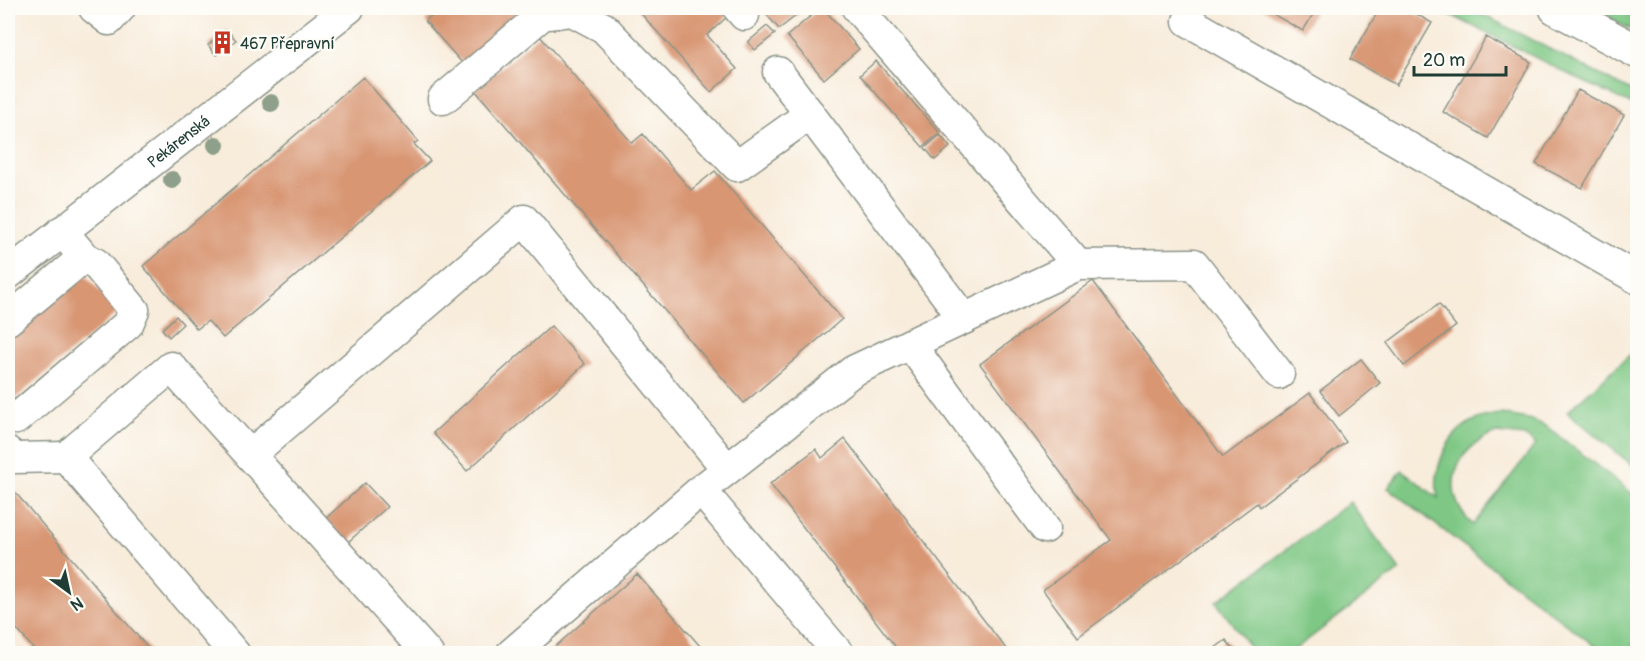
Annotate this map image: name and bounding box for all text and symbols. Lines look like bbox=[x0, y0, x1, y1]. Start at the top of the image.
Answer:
building icon: 467 Přepravní bbox=[209, 30, 235, 56]
place label: 467 Přepravní bbox=[240, 34, 335, 54]
scale bar bbox=[1414, 39, 1506, 77]
text: 20 m bbox=[1423, 49, 1465, 72]
street label: Pekárenská bbox=[144, 111, 214, 173]
north arrow bbox=[39, 562, 99, 622]
text: N bbox=[66, 592, 87, 615]

